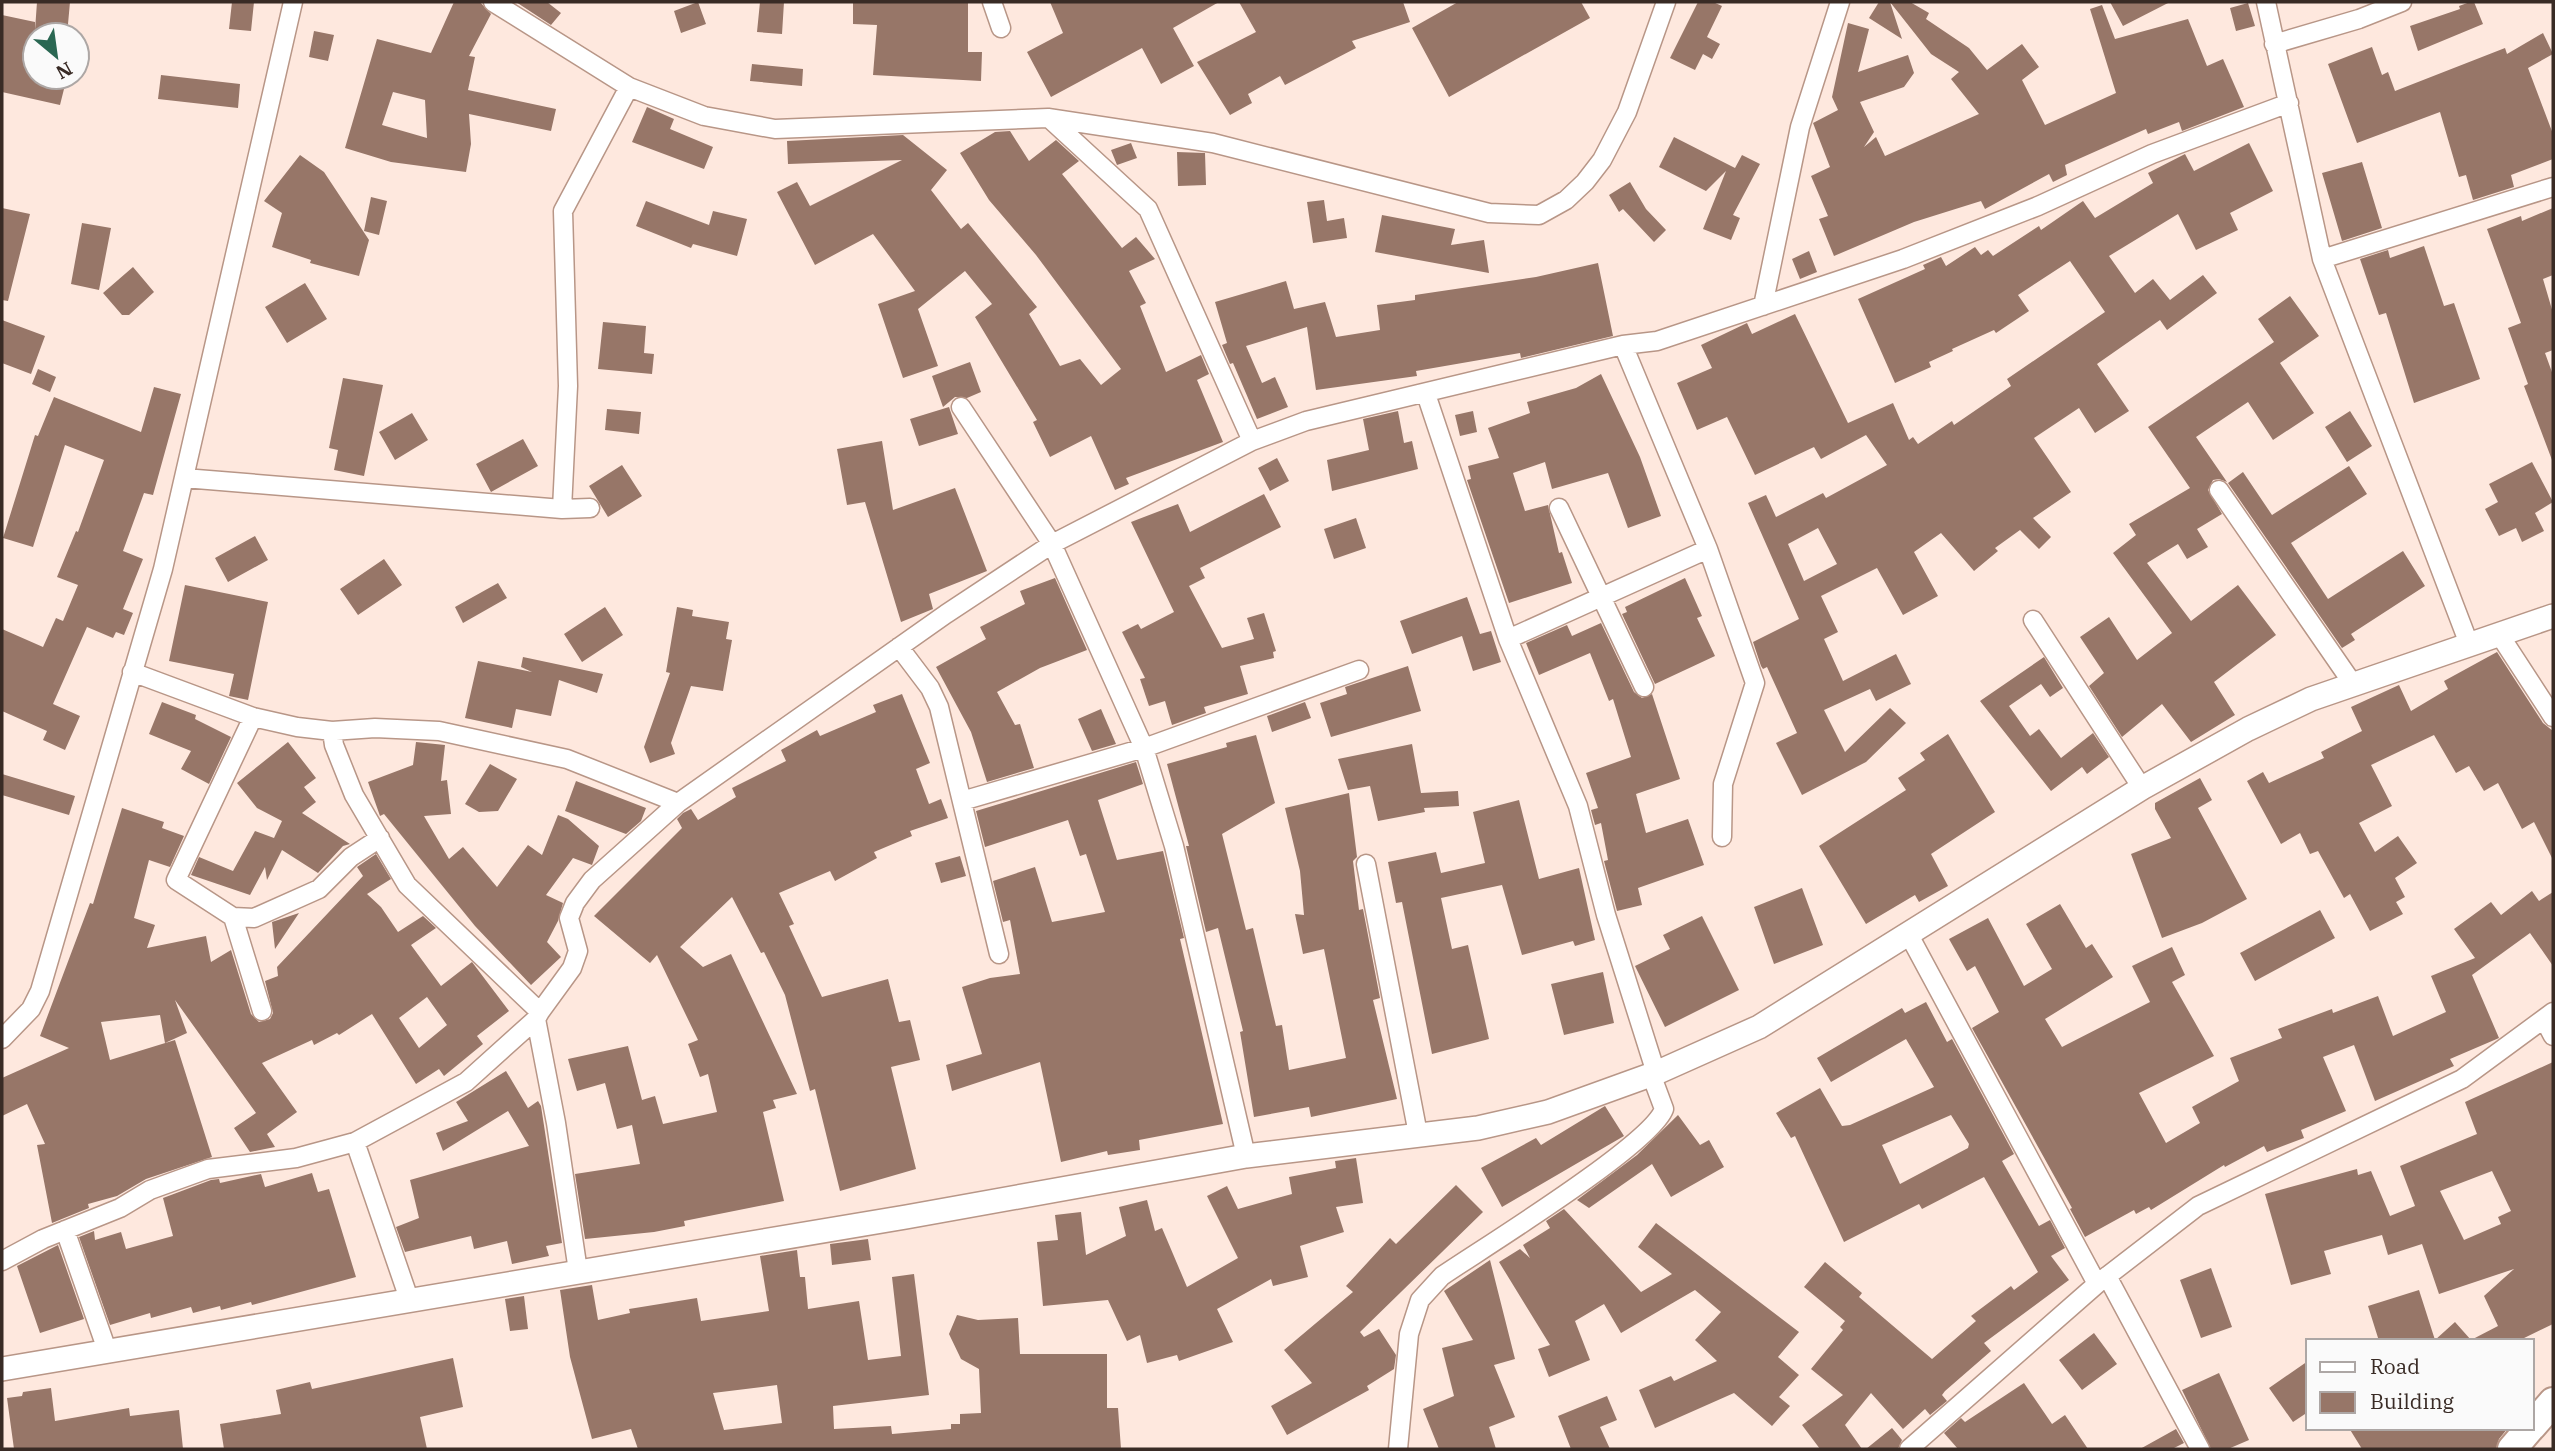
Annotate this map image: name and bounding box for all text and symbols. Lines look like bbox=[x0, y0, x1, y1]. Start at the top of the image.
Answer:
north arrow bbox=[21, 21, 91, 91]
text: N bbox=[52, 57, 77, 85]
legend bbox=[2306, 1339, 2534, 1430]
text: Road bbox=[2370, 1352, 2420, 1380]
text: Building bbox=[2370, 1387, 2455, 1415]

